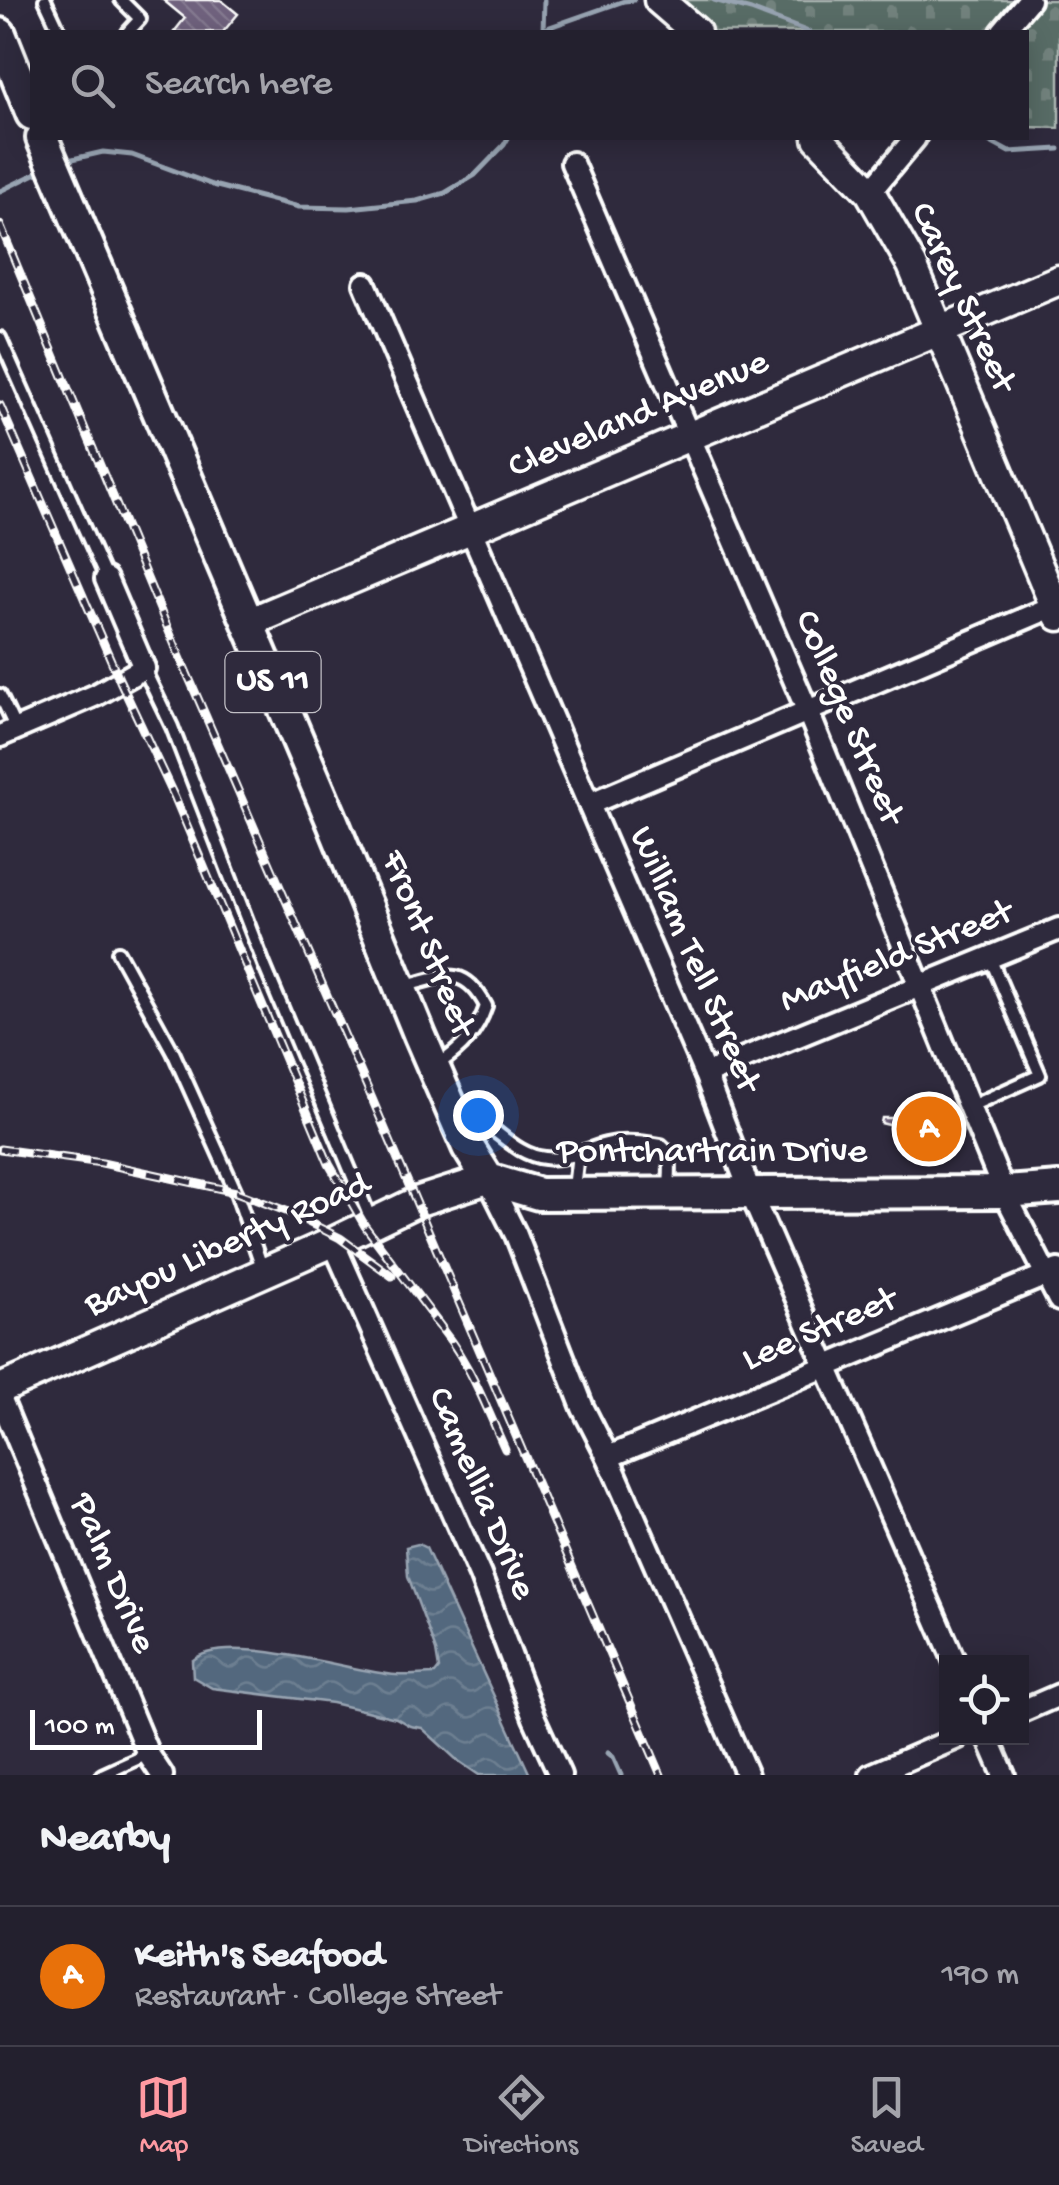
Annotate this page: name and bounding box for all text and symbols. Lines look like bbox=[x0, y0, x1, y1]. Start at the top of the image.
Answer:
search box bbox=[30, 30, 1029, 140]
icon: search bbox=[65, 58, 120, 113]
text: Search here bbox=[145, 63, 332, 107]
street label: Carey Street bbox=[898, 196, 1025, 403]
street label: Cleveland Avenue bbox=[502, 341, 776, 491]
street label: College Street bbox=[782, 604, 913, 835]
road number: US 11 bbox=[226, 652, 320, 712]
street label: William Tell Street bbox=[617, 821, 770, 1102]
street label: Front Street bbox=[368, 844, 485, 1047]
street label: Mayfield Street bbox=[774, 890, 1023, 1025]
your location bbox=[453, 1090, 504, 1141]
pin: A bbox=[896, 1092, 962, 1166]
street label: Pontchartrain Drive bbox=[556, 1131, 868, 1175]
street label: Bayou Liberty Road bbox=[78, 1162, 380, 1329]
street label: Lee Street bbox=[736, 1277, 907, 1383]
street label: Camellia Drive bbox=[416, 1381, 545, 1607]
street label: Palm Drive bbox=[57, 1487, 164, 1661]
map controls bbox=[939, 1655, 1029, 1745]
button: locate bbox=[939, 1655, 1029, 1745]
scale bar bbox=[30, 1705, 262, 1750]
text: 100 m bbox=[45, 1711, 115, 1744]
text: Nearby bbox=[40, 1816, 170, 1865]
text: Keith's Seafood bbox=[135, 1935, 384, 1979]
text: A bbox=[63, 1957, 82, 1995]
text: 190 m bbox=[942, 1957, 1019, 1995]
text: Restaurant · College Street bbox=[135, 1979, 501, 2017]
tab: Map bbox=[136, 2070, 191, 2163]
tab: Directions bbox=[464, 2070, 578, 2163]
tab: Saved bbox=[851, 2070, 923, 2163]

